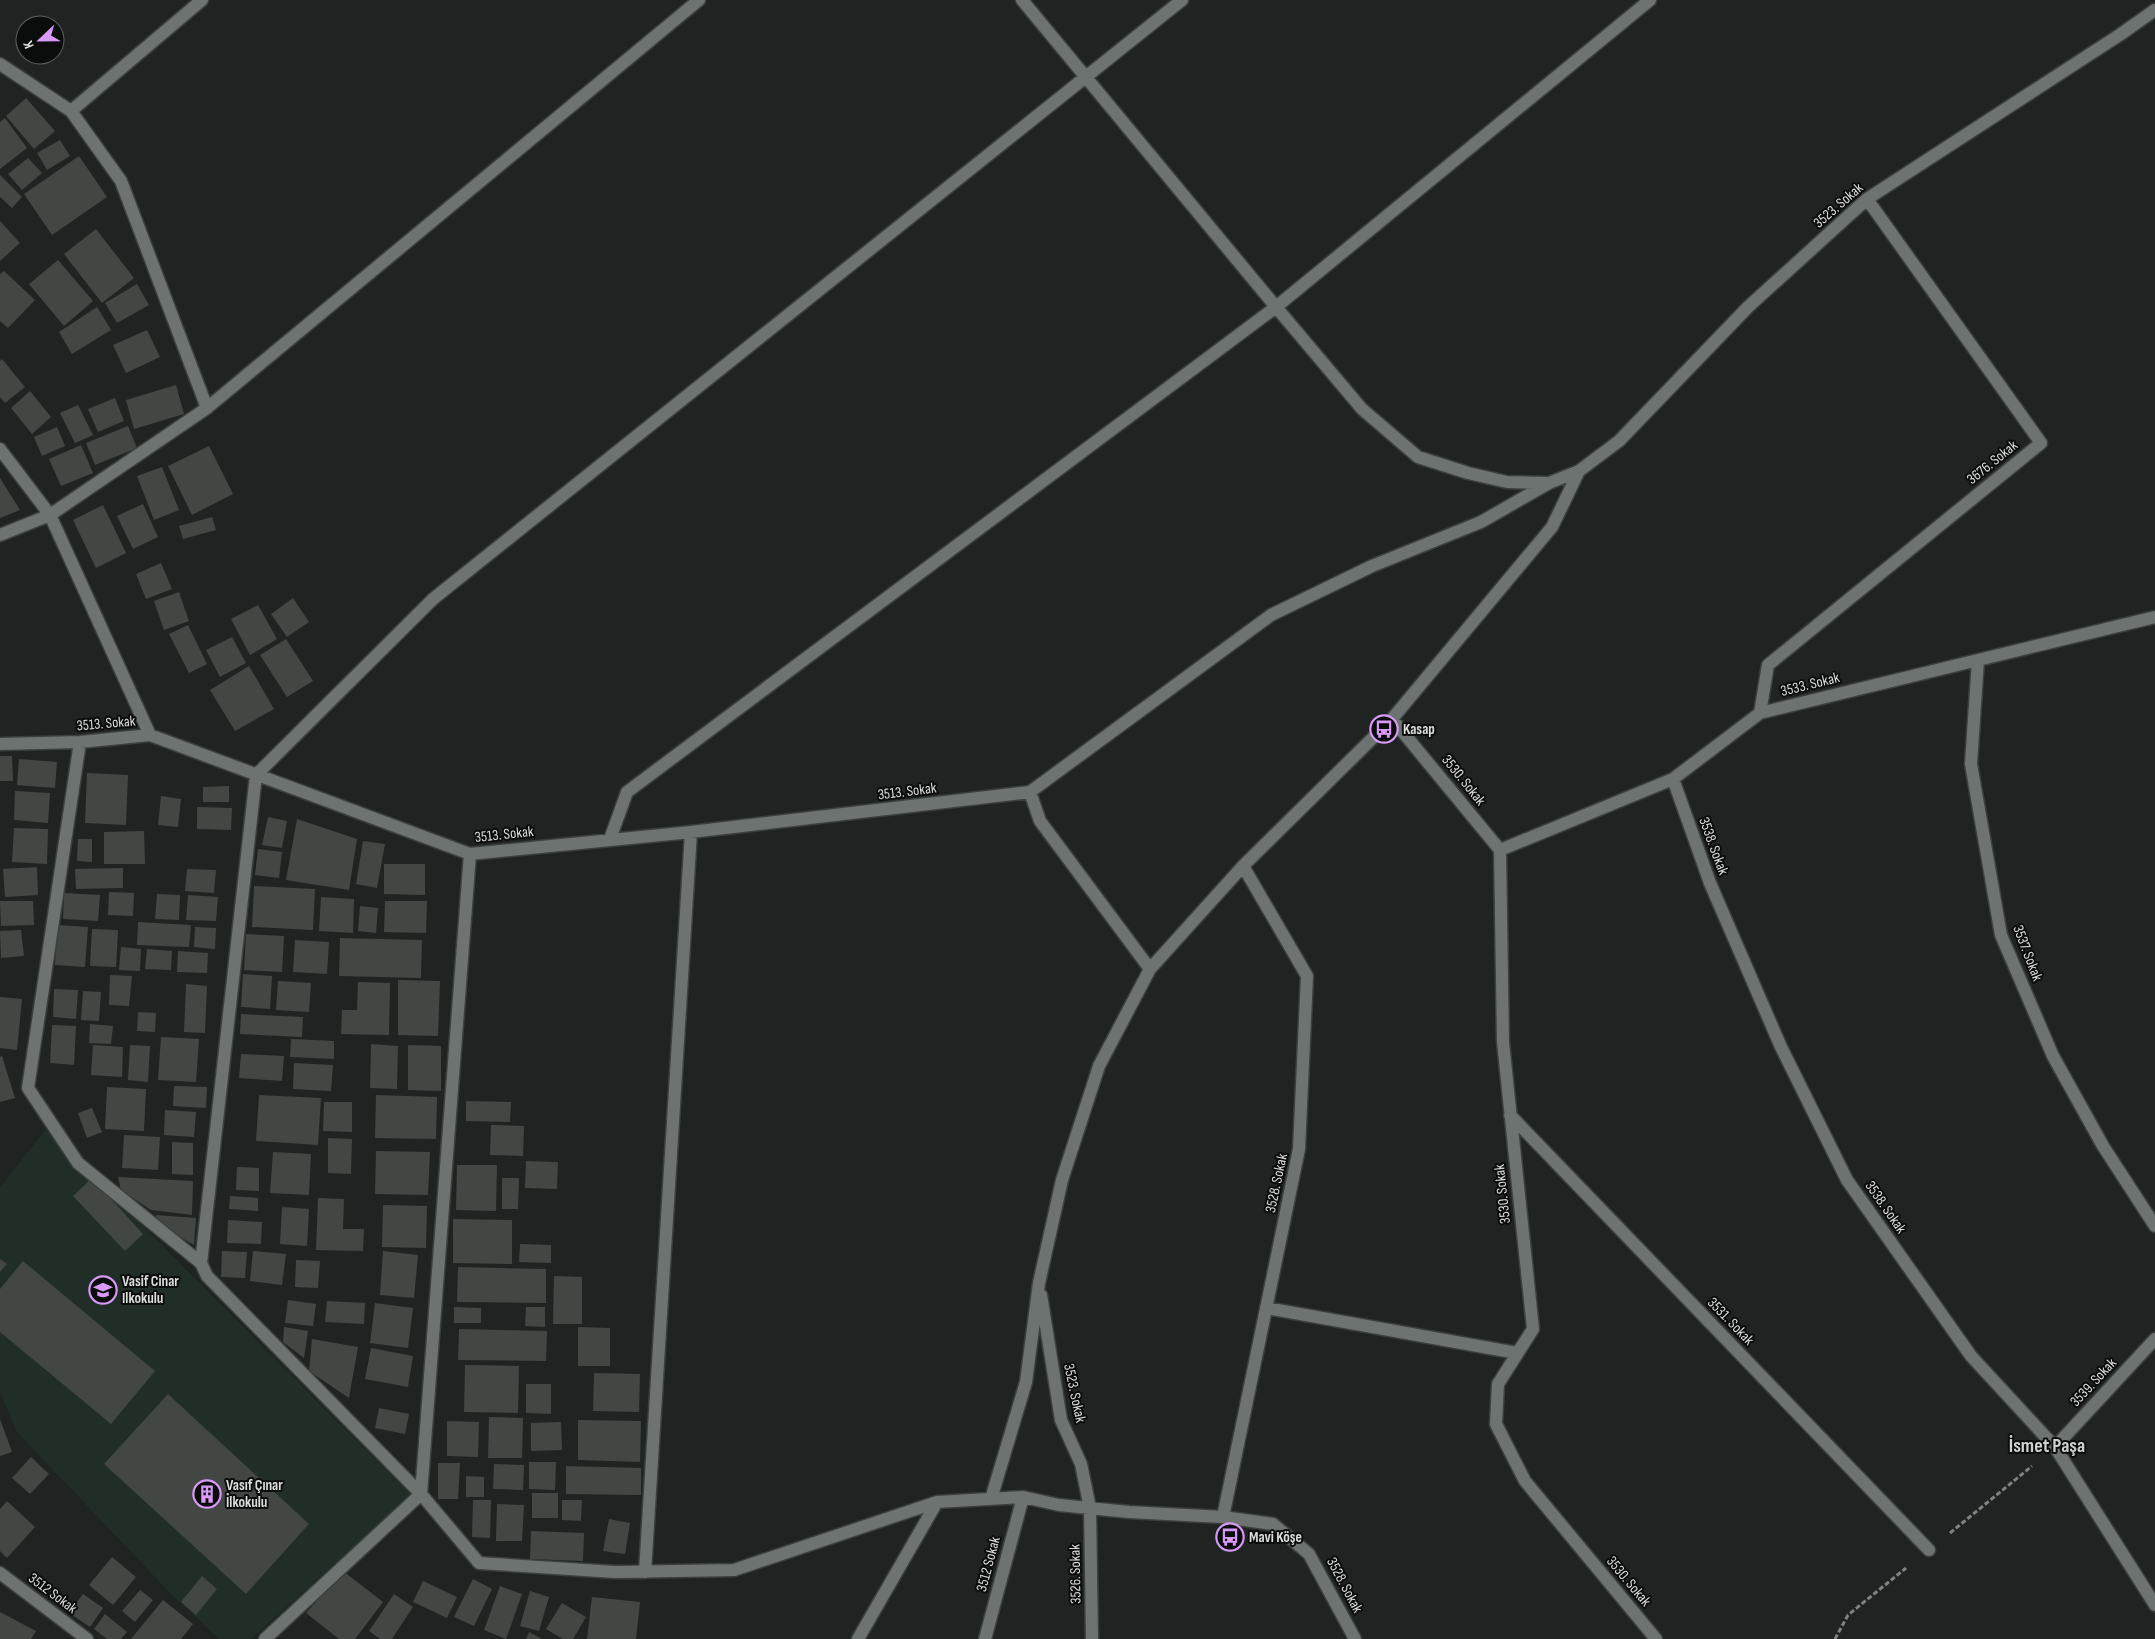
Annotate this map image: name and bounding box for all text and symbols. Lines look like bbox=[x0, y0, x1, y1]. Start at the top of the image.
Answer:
north arrow bbox=[15, 15, 65, 65]
text: K bbox=[19, 38, 38, 51]
street label: 3523. Sokak bbox=[1809, 178, 1867, 232]
street label: 3676. Sokak bbox=[1963, 436, 2022, 489]
street label: 3533. Sokak bbox=[1779, 668, 1842, 701]
street label: 3513. Sokak bbox=[76, 711, 136, 736]
bus stop icon: Kasap bbox=[1369, 714, 1399, 744]
place label: Kasap bbox=[1403, 720, 1435, 739]
street label: 3530. Sokak bbox=[1437, 751, 1490, 810]
street label: 3513. Sokak bbox=[877, 778, 938, 805]
street label: 3538. Sokak bbox=[1694, 815, 1733, 878]
street label: 3513. Sokak bbox=[474, 822, 535, 847]
street label: 3537. Sokak bbox=[2008, 923, 2047, 984]
street label: 3528. Sokak bbox=[1261, 1151, 1292, 1214]
street label: 3530. Sokak bbox=[1490, 1163, 1515, 1225]
street label: 3538. Sokak bbox=[1861, 1177, 1911, 1238]
place label: Vasif Cinar Ilkokulu bbox=[122, 1272, 179, 1308]
school or university icon: Vasif Cinar Ilkokulu bbox=[88, 1275, 118, 1305]
street label: 3531. Sokak bbox=[1703, 1293, 1758, 1349]
street label: 3539. Sokak bbox=[2066, 1354, 2121, 1411]
street label: 3523. Sokak bbox=[1059, 1362, 1090, 1425]
district label: İsmet Paşa bbox=[2009, 1434, 2085, 1458]
place label: Vasıf Çınar İlkokulu bbox=[226, 1476, 283, 1512]
building icon: Vasıf Çınar İlkokulu bbox=[192, 1479, 222, 1509]
bus stop icon: Mavi Köşe bbox=[1215, 1522, 1245, 1552]
place label: Mavi Köşe bbox=[1249, 1528, 1302, 1547]
street label: 3512 Sokak bbox=[972, 1534, 1005, 1594]
street label: 3526. Sokak bbox=[1065, 1544, 1086, 1604]
street label: 3530. Sokak bbox=[1602, 1552, 1655, 1611]
street label: 3528. Sokak bbox=[1322, 1554, 1367, 1616]
street label: 3512 Sokak bbox=[25, 1569, 81, 1618]

